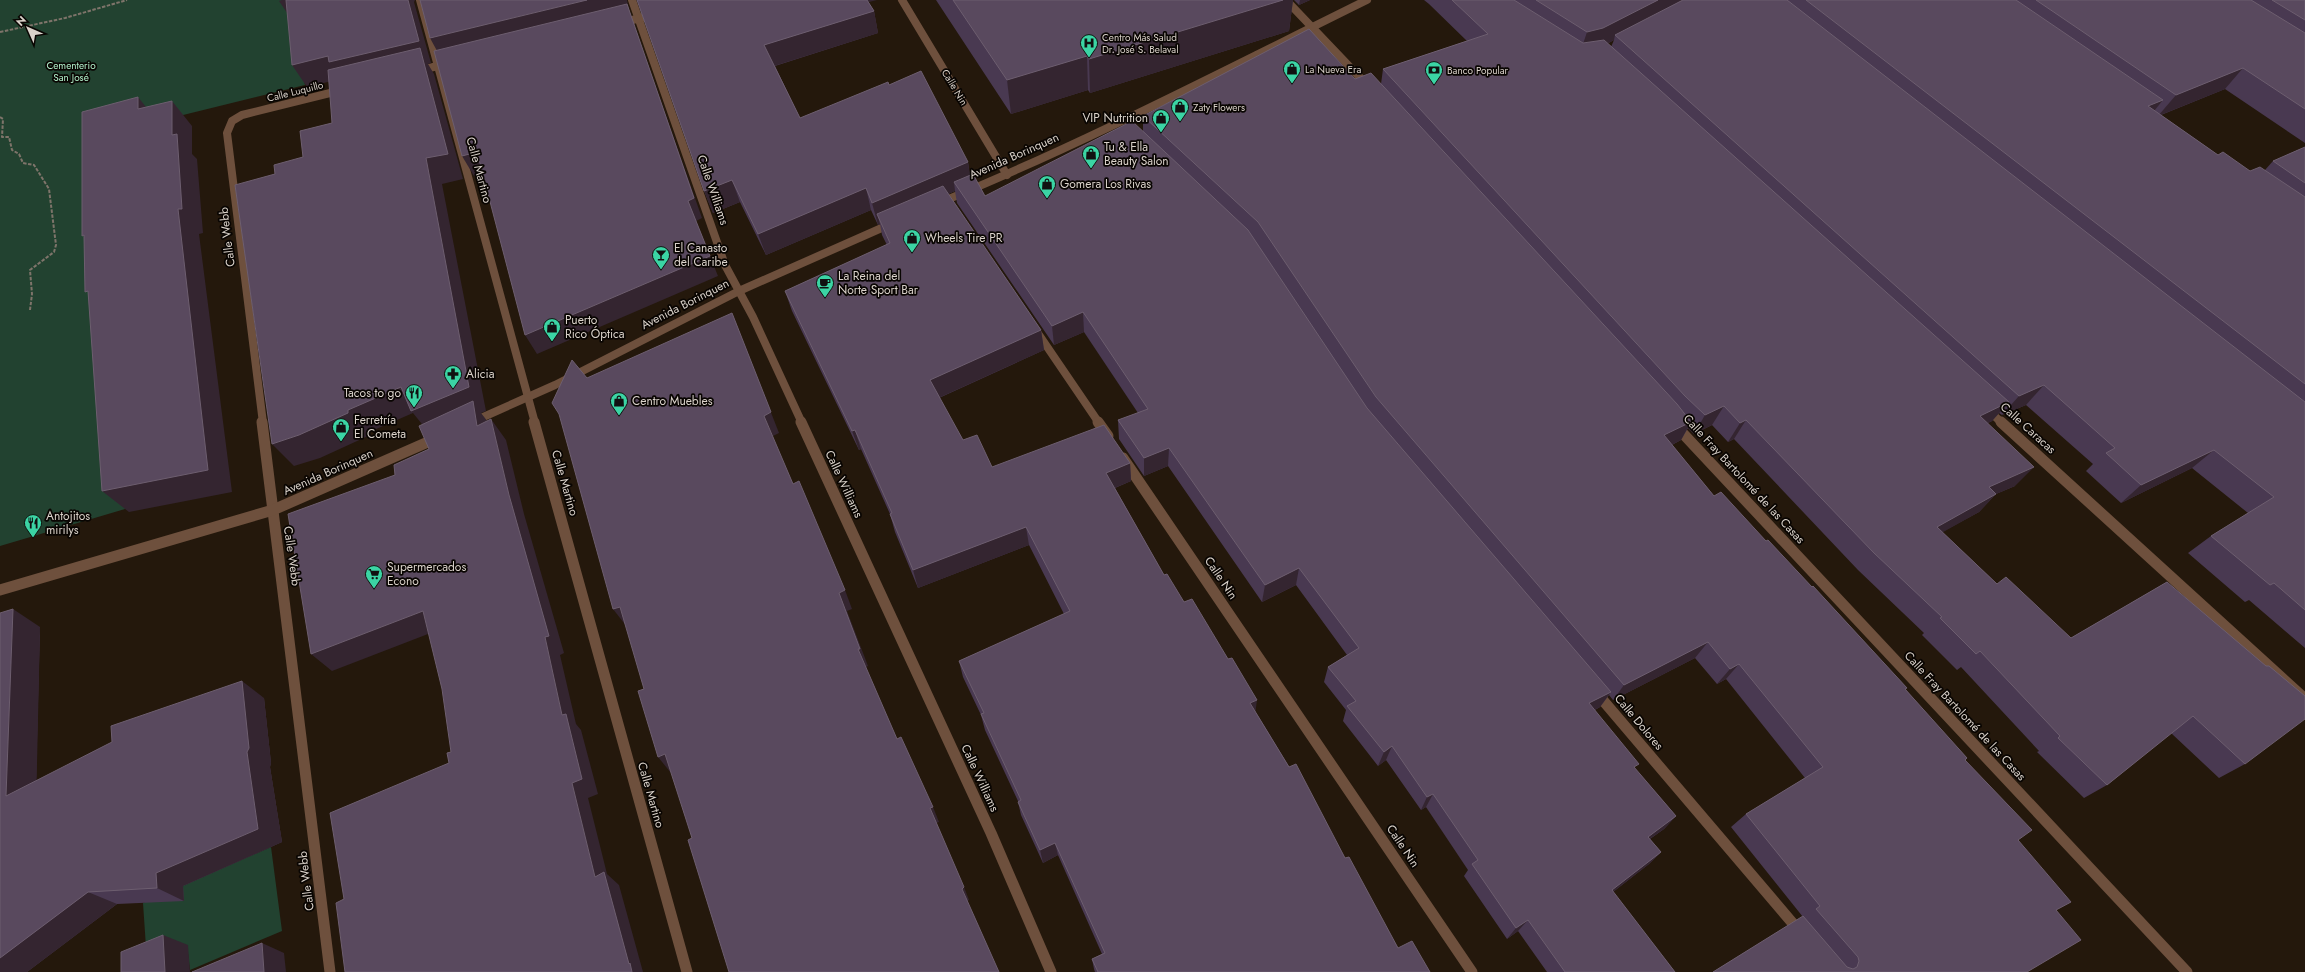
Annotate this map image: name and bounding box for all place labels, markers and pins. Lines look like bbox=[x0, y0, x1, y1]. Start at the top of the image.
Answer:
place label: Centro Más Salud Dr. José S. Belaval bbox=[1102, 30, 1178, 57]
hospital icon: Centro Más Salud Dr. José S. Belaval bbox=[1079, 33, 1099, 58]
shop icon: La Nueva Era bbox=[1282, 59, 1302, 84]
bank icon: Banco Popular bbox=[1424, 60, 1444, 85]
place label: La Nueva Era bbox=[1305, 62, 1361, 77]
place label: Banco Popular bbox=[1447, 63, 1509, 78]
shop icon: Zaty Flowers bbox=[1170, 97, 1190, 122]
place label: Zaty Flowers bbox=[1193, 100, 1245, 115]
shop icon: VIP Nutrition bbox=[1151, 108, 1171, 133]
place label: VIP Nutrition bbox=[1082, 109, 1148, 127]
place label: Tu & Ella Beauty Salon bbox=[1104, 138, 1169, 170]
shop icon: Tu & Ella Beauty Salon bbox=[1081, 144, 1101, 169]
shop icon: Gomera Los Rivas bbox=[1037, 174, 1057, 199]
place label: Gomera Los Rivas bbox=[1060, 175, 1151, 193]
shop icon: Wheels Tire PR bbox=[902, 228, 922, 253]
place label: Wheels Tire PR bbox=[925, 229, 1003, 247]
place label: El Canasto del Caribe bbox=[674, 239, 728, 271]
bar icon: El Canasto del Caribe bbox=[651, 245, 671, 270]
place label: La Reina del Norte Sport Bar bbox=[838, 267, 919, 299]
cafe icon: La Reina del Norte Sport Bar bbox=[815, 273, 835, 298]
place label: Puerto Rico Óptica bbox=[565, 311, 625, 343]
shop icon: Puerto Rico Óptica bbox=[542, 317, 562, 342]
pharmacy icon: Alicia bbox=[443, 364, 463, 389]
place label: Alicia bbox=[466, 365, 495, 383]
restaurant icon: Tacos to go bbox=[404, 383, 424, 408]
place label: Tacos to go bbox=[344, 384, 401, 402]
shop icon: Centro Muebles bbox=[609, 391, 629, 416]
place label: Centro Muebles bbox=[632, 392, 713, 410]
place label: Ferretría El Cometa bbox=[354, 411, 406, 443]
shop icon: Ferretría El Cometa bbox=[331, 417, 351, 442]
place label: Antojitos mirilys bbox=[46, 507, 90, 539]
restaurant icon: Antojitos mirilys bbox=[23, 513, 43, 538]
place label: Supermercados Econo bbox=[387, 558, 466, 590]
supermarket icon: Supermercados Econo bbox=[364, 564, 384, 589]

